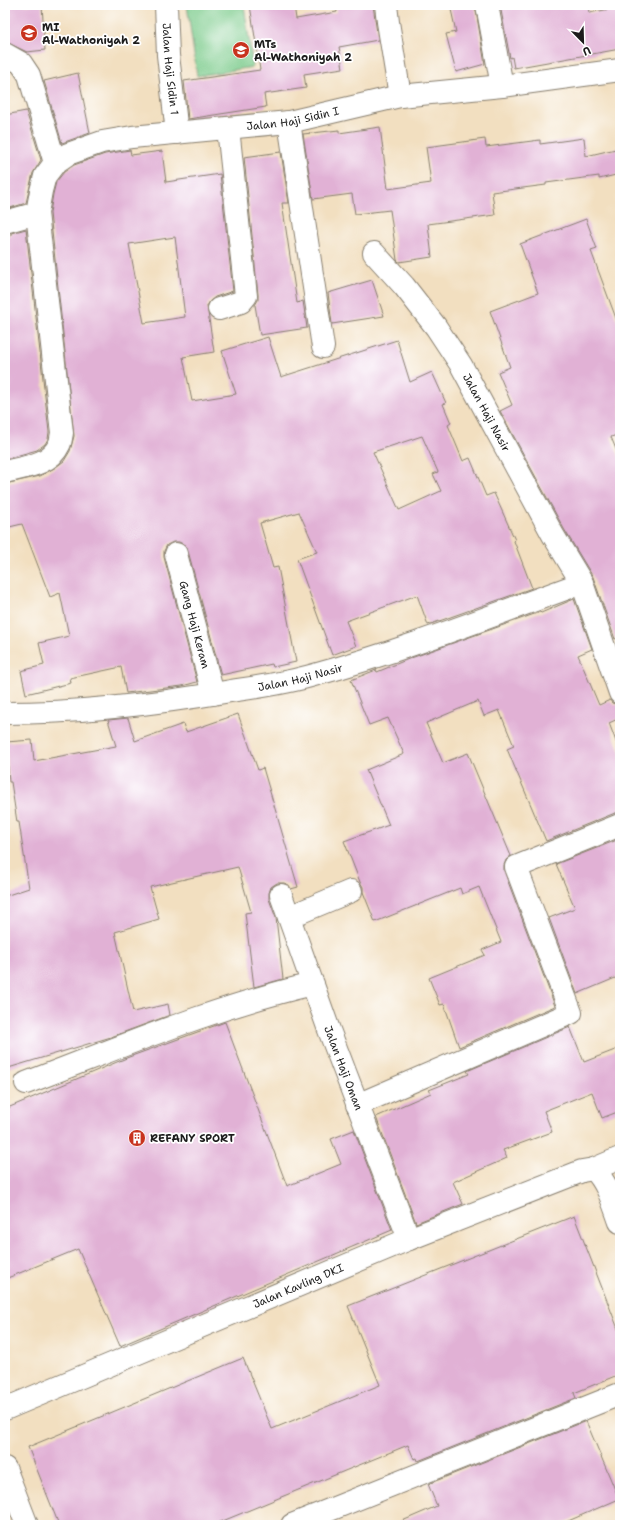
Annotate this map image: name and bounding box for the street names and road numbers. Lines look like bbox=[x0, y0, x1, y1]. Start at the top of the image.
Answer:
street label: Jalan Haji Sidin 1 bbox=[159, 22, 182, 116]
street label: Jalan Haji Sidin I bbox=[246, 104, 341, 134]
street label: Jalan Haji Nasir bbox=[459, 371, 513, 454]
street label: Gang Haji Keram bbox=[175, 579, 213, 671]
street label: Jalan Haji Nasir bbox=[257, 660, 345, 695]
street label: Jalan Haji Oman bbox=[320, 1024, 366, 1113]
street label: Jalan Kavling DKI bbox=[251, 1260, 346, 1312]

